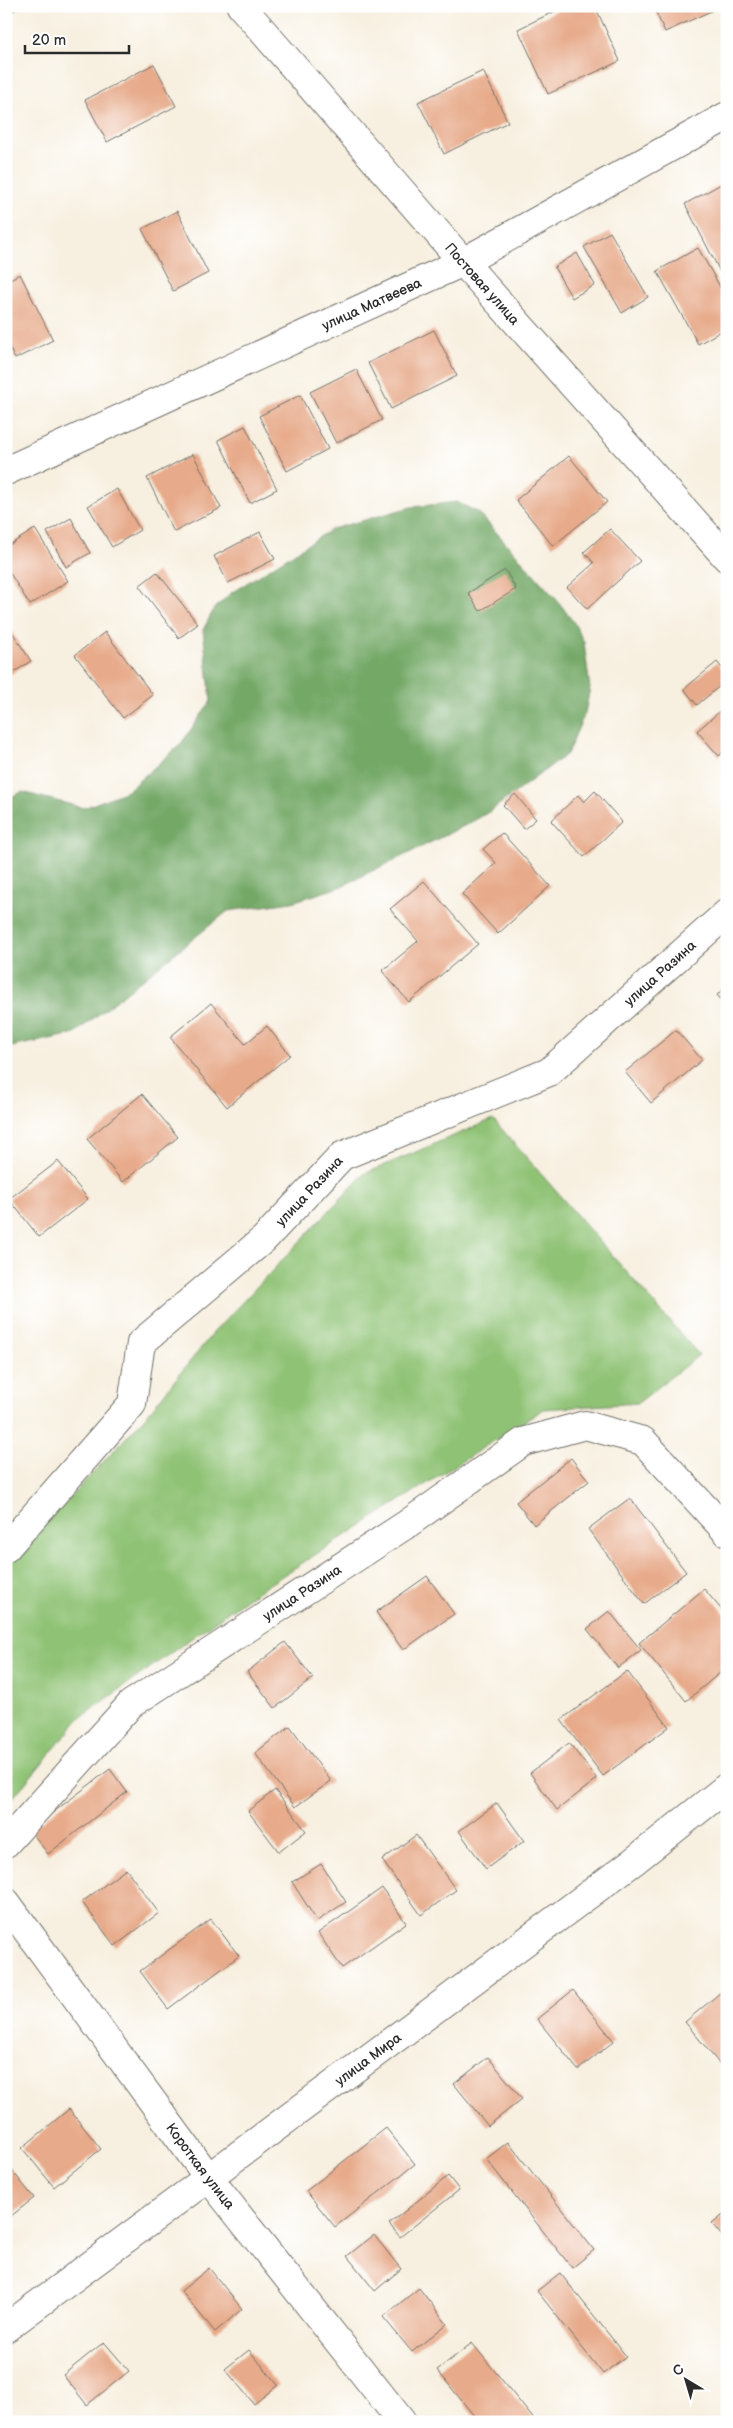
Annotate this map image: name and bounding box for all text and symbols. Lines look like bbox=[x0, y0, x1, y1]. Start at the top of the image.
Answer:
scale bar bbox=[25, 22, 129, 54]
text: 20 m bbox=[32, 31, 66, 50]
street label: Постовая улица bbox=[442, 239, 524, 329]
street label: улица Матвеева bbox=[319, 273, 425, 334]
street label: улица Разина bbox=[620, 936, 700, 1009]
street label: улица Разина bbox=[272, 1152, 347, 1230]
street label: улица Разина bbox=[259, 1560, 345, 1624]
street label: улица Мира bbox=[331, 2028, 405, 2089]
street label: Короткая улица bbox=[163, 2120, 239, 2213]
north arrow bbox=[660, 2356, 710, 2406]
text: С bbox=[669, 2360, 688, 2380]

